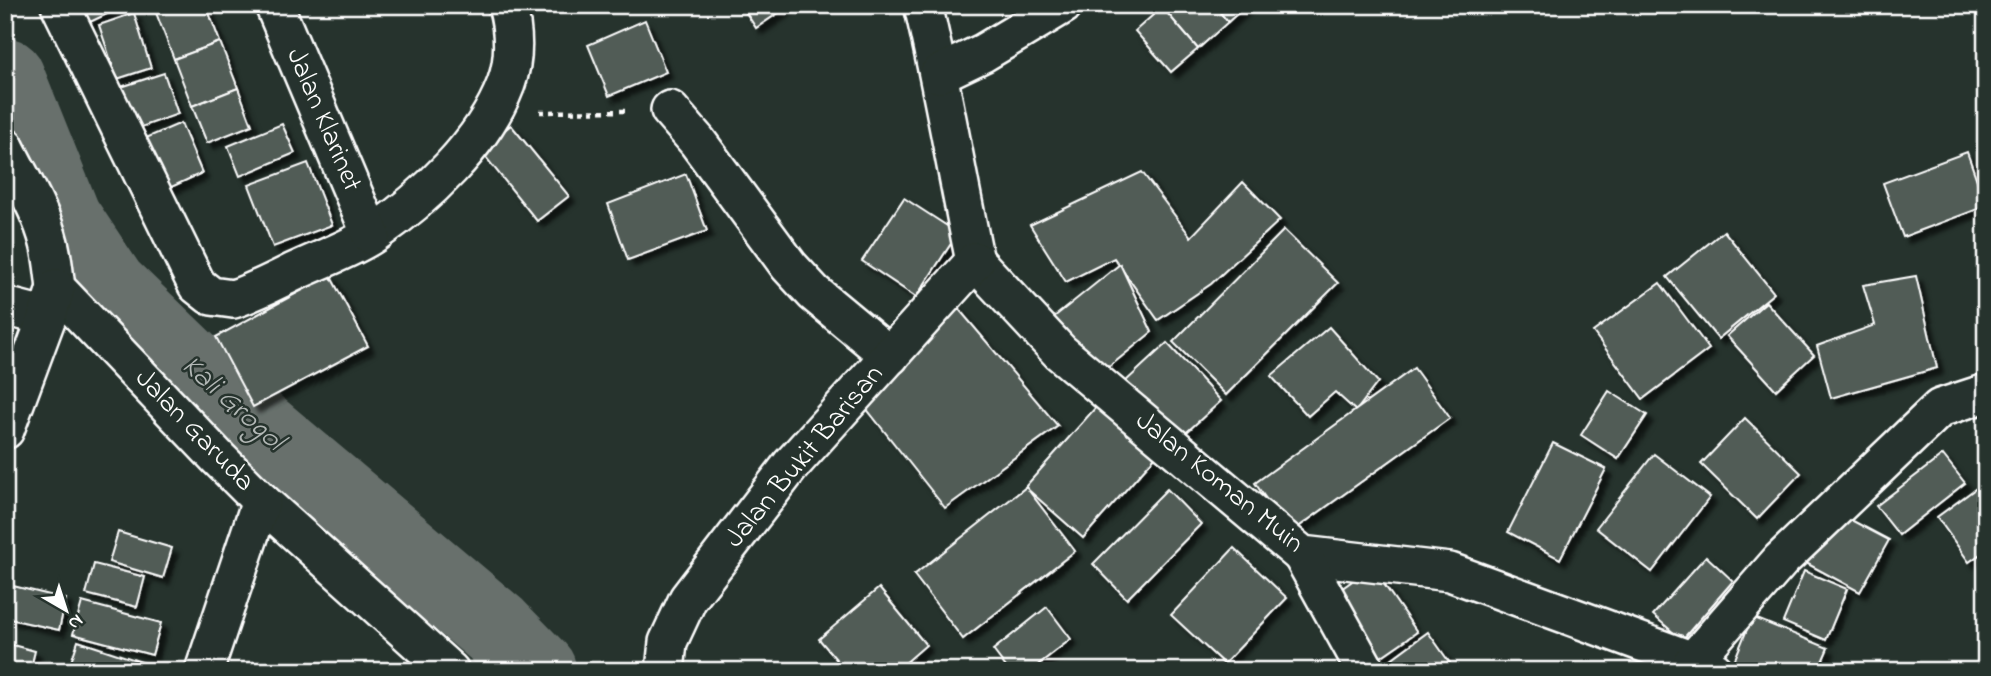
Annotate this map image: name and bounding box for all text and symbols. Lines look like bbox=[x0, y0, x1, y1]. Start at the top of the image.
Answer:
street label: Jalan Klarinet bbox=[274, 42, 372, 198]
water label: Kali Grogol bbox=[171, 346, 296, 465]
street label: Jalan Bukit Barisan bbox=[716, 356, 894, 558]
street label: Jalan Garuda bbox=[125, 360, 263, 502]
street label: Jalan Koman Muin bbox=[1126, 402, 1312, 564]
north arrow bbox=[32, 574, 102, 644]
text: N bbox=[62, 607, 89, 636]

